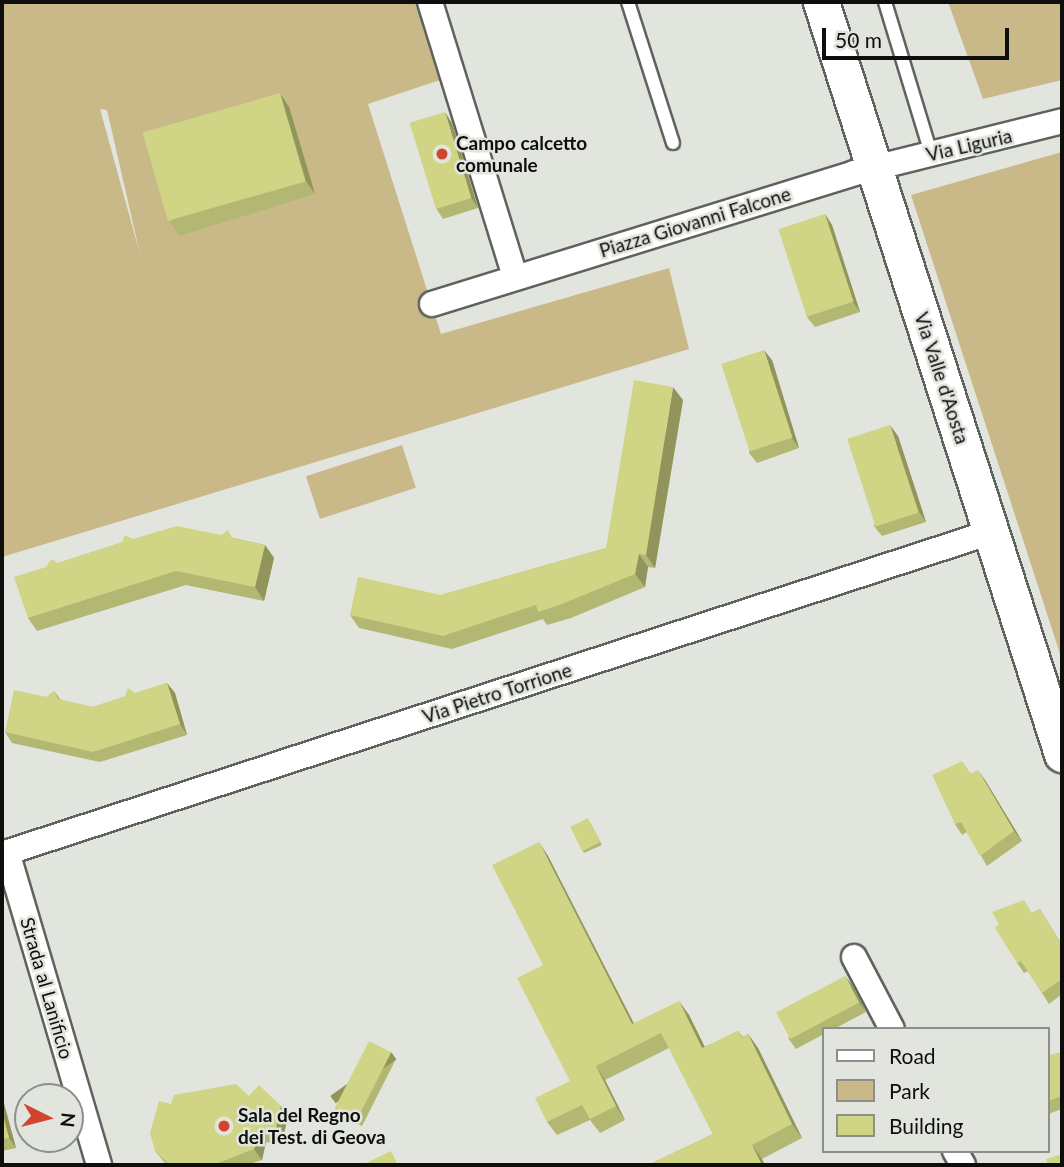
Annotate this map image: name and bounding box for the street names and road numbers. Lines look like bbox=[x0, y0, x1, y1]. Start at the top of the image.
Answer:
street label: Via Liguria bbox=[924, 124, 1014, 166]
street label: Piazza Giovanni Falcone bbox=[597, 182, 793, 262]
street label: Via Valle d'Aosta bbox=[910, 309, 974, 447]
street label: Via Pietro Torrione bbox=[419, 658, 575, 728]
street label: Strada al Lanificio bbox=[16, 915, 78, 1061]

